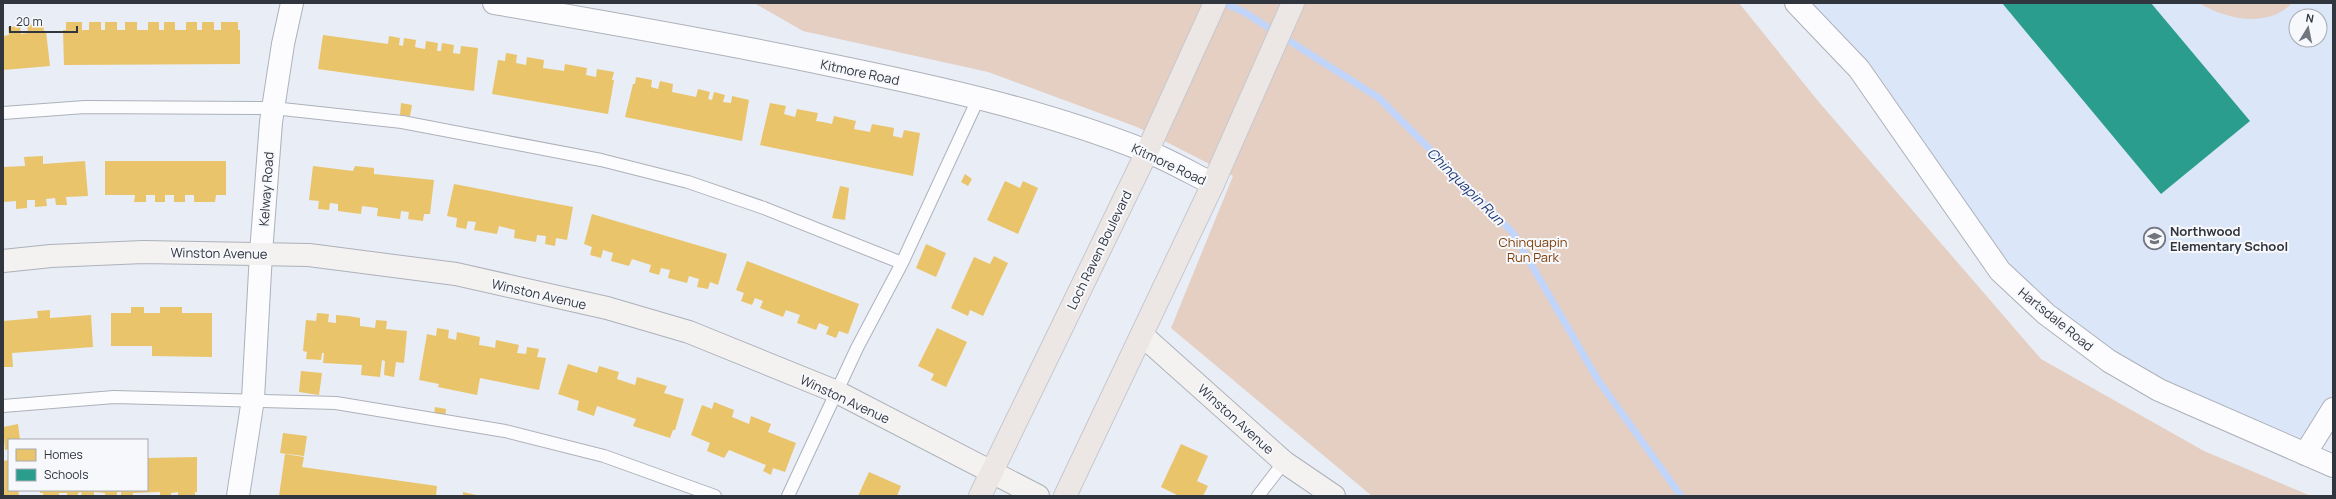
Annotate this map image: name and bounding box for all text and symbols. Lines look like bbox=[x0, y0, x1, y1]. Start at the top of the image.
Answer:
scale bar bbox=[10, 8, 77, 34]
north arrow bbox=[2288, 8, 2328, 48]
text: N bbox=[2305, 10, 2315, 26]
text: 20 m bbox=[16, 13, 43, 30]
street label: Kitmore Road bbox=[819, 55, 901, 89]
street label: Kitmore Road bbox=[1129, 139, 1209, 189]
water label: Chinquapin Run bbox=[1423, 143, 1509, 229]
street label: Kelway Road bbox=[254, 151, 278, 227]
street label: Loch Raven Boulevard bbox=[1062, 187, 1136, 313]
place label: Northwood Elementary School bbox=[2170, 222, 2288, 255]
school or university icon: Northwood Elementary School bbox=[2141, 225, 2167, 251]
park label: Chinquapin Run Park bbox=[1499, 233, 1567, 266]
street label: Winston Avenue bbox=[170, 243, 268, 263]
street label: Winston Avenue bbox=[490, 274, 589, 314]
street label: Hartsdale Road bbox=[2015, 283, 2097, 355]
street label: Winston Avenue bbox=[797, 370, 893, 428]
street label: Winston Avenue bbox=[1194, 380, 1278, 458]
legend bbox=[8, 439, 148, 491]
text: Homes bbox=[44, 446, 83, 463]
text: Schools bbox=[44, 466, 88, 483]

